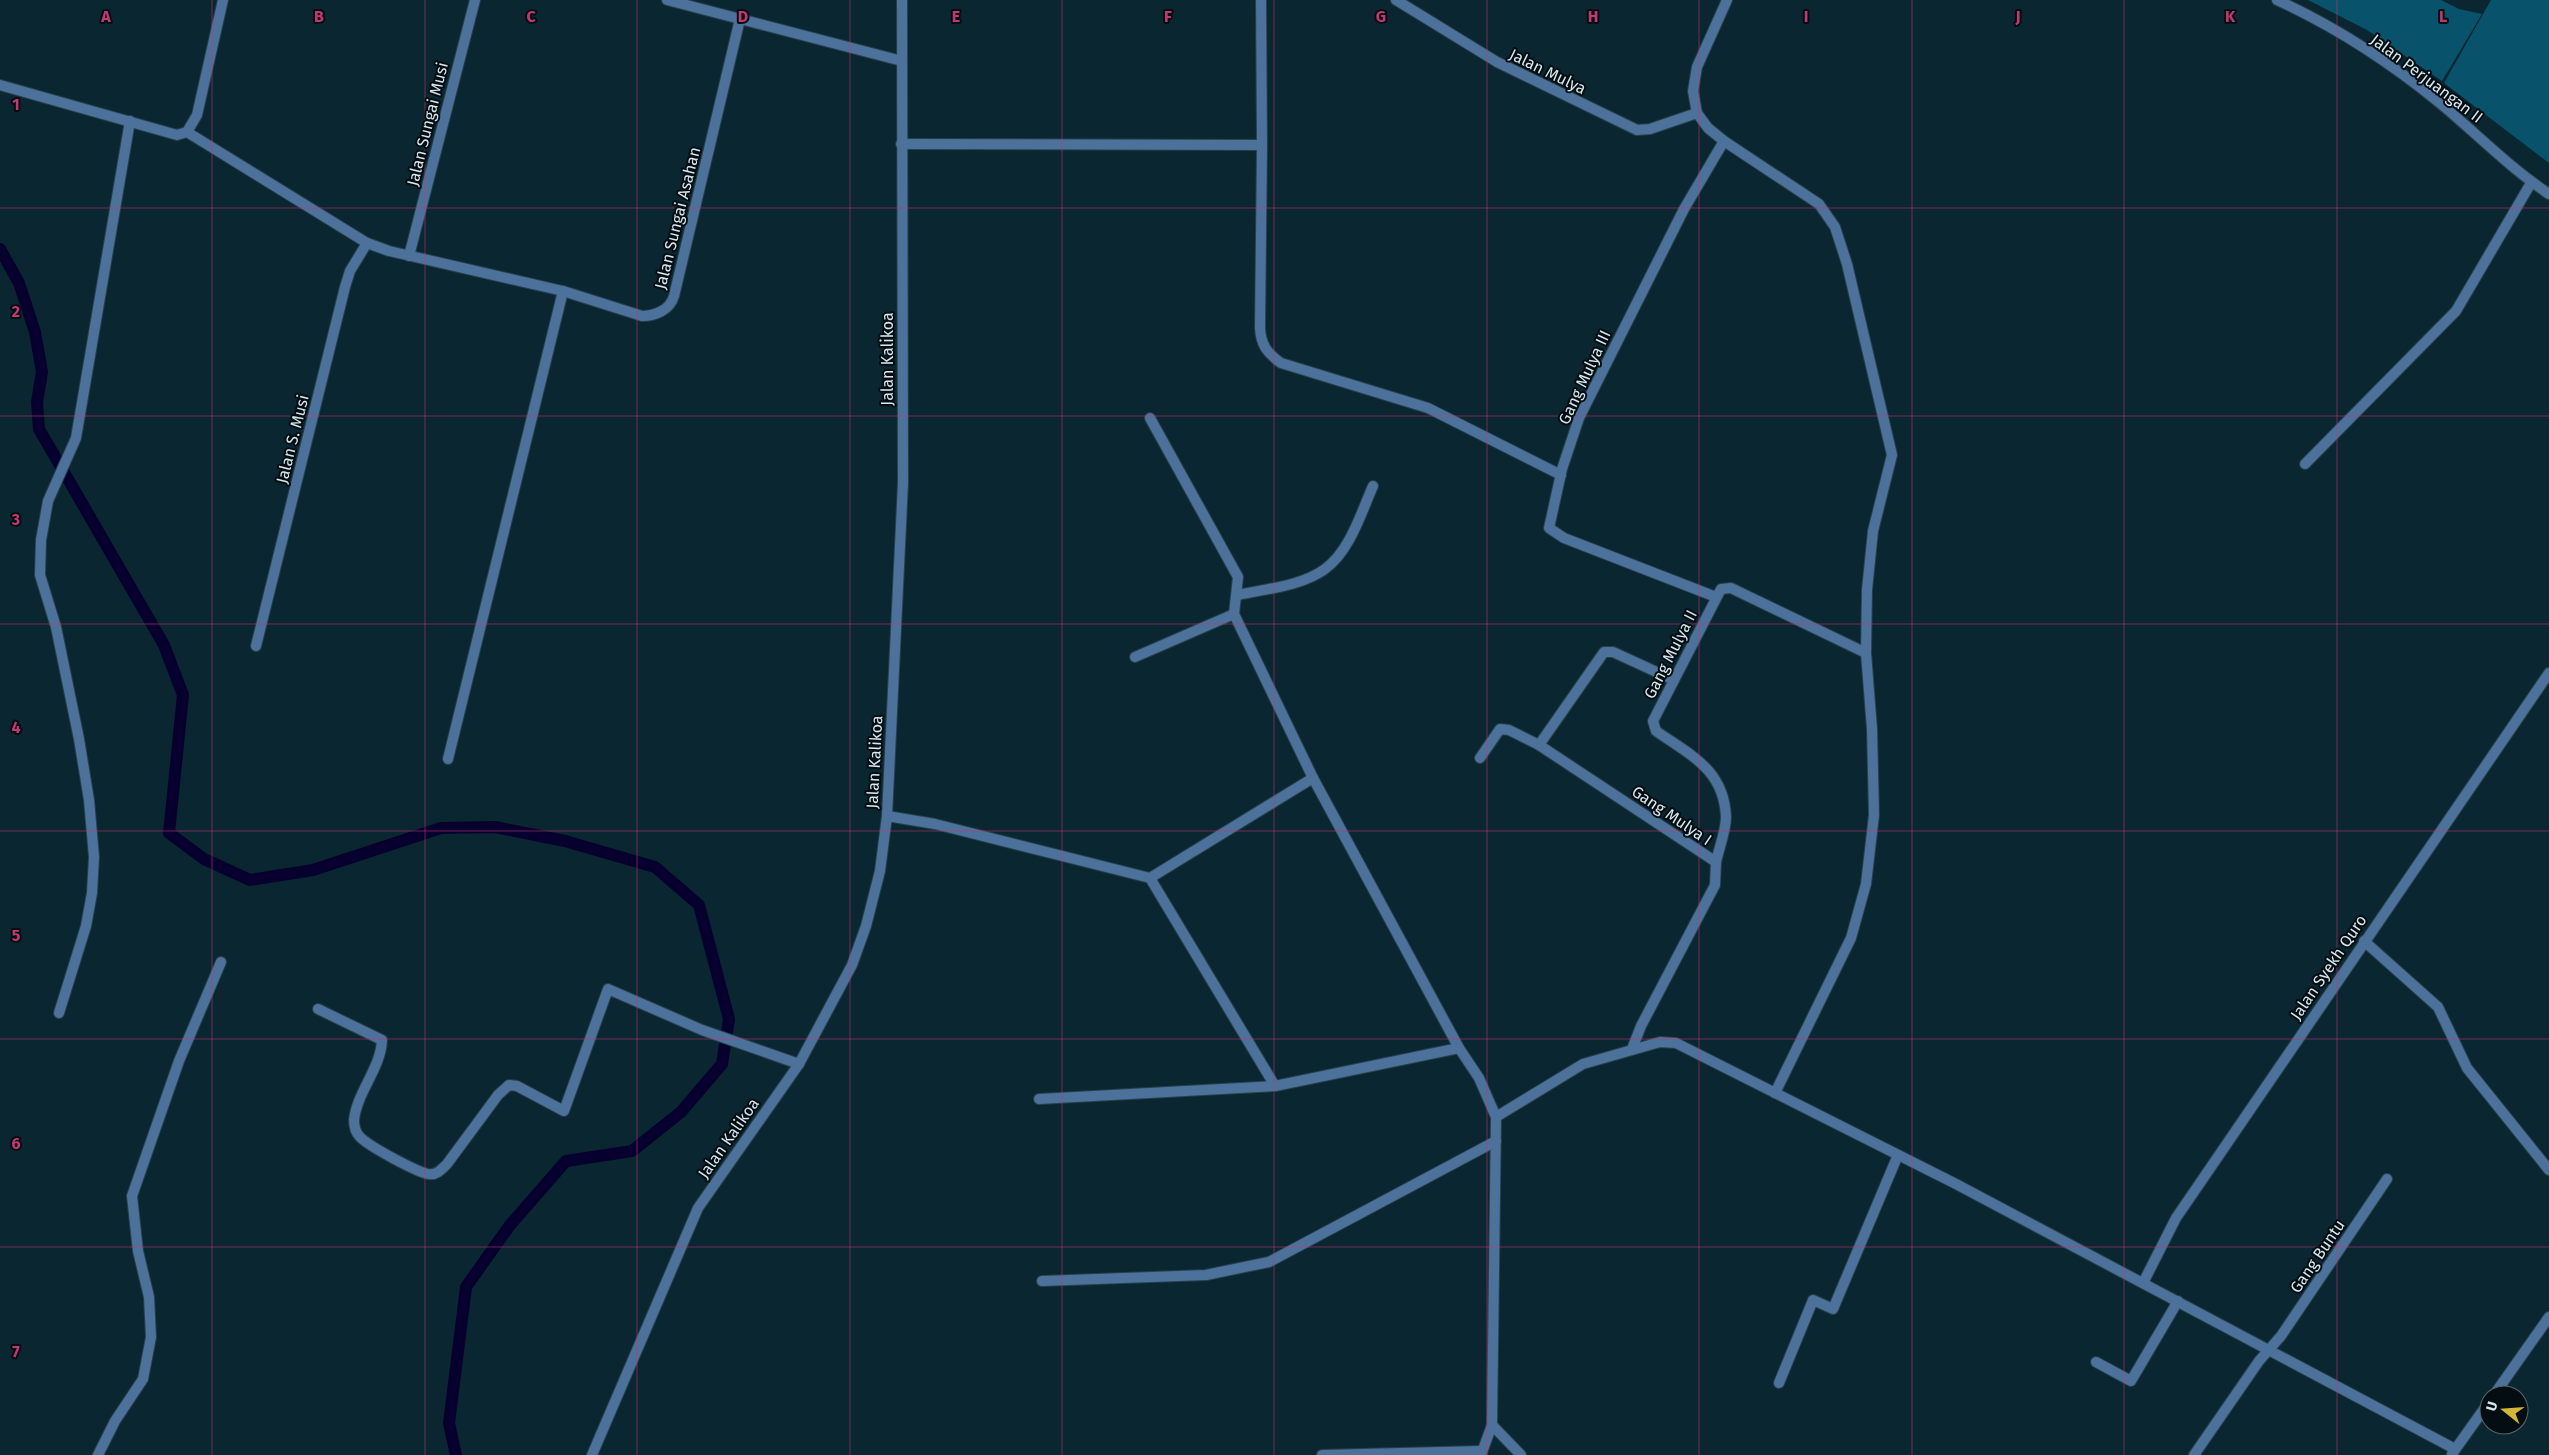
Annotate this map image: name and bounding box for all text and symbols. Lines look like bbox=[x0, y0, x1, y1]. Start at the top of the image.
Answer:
text: A bbox=[100, 7, 111, 26]
text: B bbox=[314, 7, 324, 26]
text: C bbox=[526, 7, 536, 26]
text: D bbox=[738, 7, 748, 26]
text: E bbox=[952, 7, 960, 26]
text: F bbox=[1164, 7, 1172, 26]
text: G bbox=[1376, 7, 1386, 26]
text: H bbox=[1588, 7, 1598, 26]
text: I bbox=[1804, 7, 1808, 26]
text: J bbox=[2014, 7, 2021, 26]
text: K bbox=[2225, 7, 2236, 26]
text: L bbox=[2439, 7, 2447, 26]
street label: Jalan Perjuangan II bbox=[2367, 30, 2487, 127]
street label: Jalan Mulya bbox=[1506, 45, 1589, 98]
street label: Jalan Sungai Musi bbox=[403, 60, 452, 188]
text: 1 bbox=[12, 95, 20, 114]
street label: Jalan Sungai Asahan bbox=[651, 145, 704, 291]
text: 2 bbox=[12, 302, 20, 321]
street label: Jalan Kalikoa bbox=[878, 312, 897, 406]
street label: Gang Mulya III bbox=[1554, 327, 1615, 427]
street label: Jalan S. Musi bbox=[272, 393, 313, 486]
text: 3 bbox=[11, 510, 20, 529]
street label: Gang Mulya II bbox=[1640, 607, 1701, 702]
street label: Jalan Kalikoa bbox=[863, 715, 886, 809]
text: 4 bbox=[11, 718, 21, 737]
street label: Gang Mulya I bbox=[1628, 782, 1715, 849]
street label: Jalan Syekh Quro bbox=[2286, 911, 2371, 1023]
text: 5 bbox=[12, 926, 21, 945]
street label: Jalan Kalikoa bbox=[694, 1095, 763, 1182]
text: 6 bbox=[11, 1134, 21, 1153]
street label: Gang Buntu bbox=[2286, 1216, 2349, 1297]
text: 7 bbox=[12, 1342, 20, 1361]
north arrow bbox=[2479, 1385, 2529, 1435]
text: U bbox=[2483, 1399, 2502, 1413]

